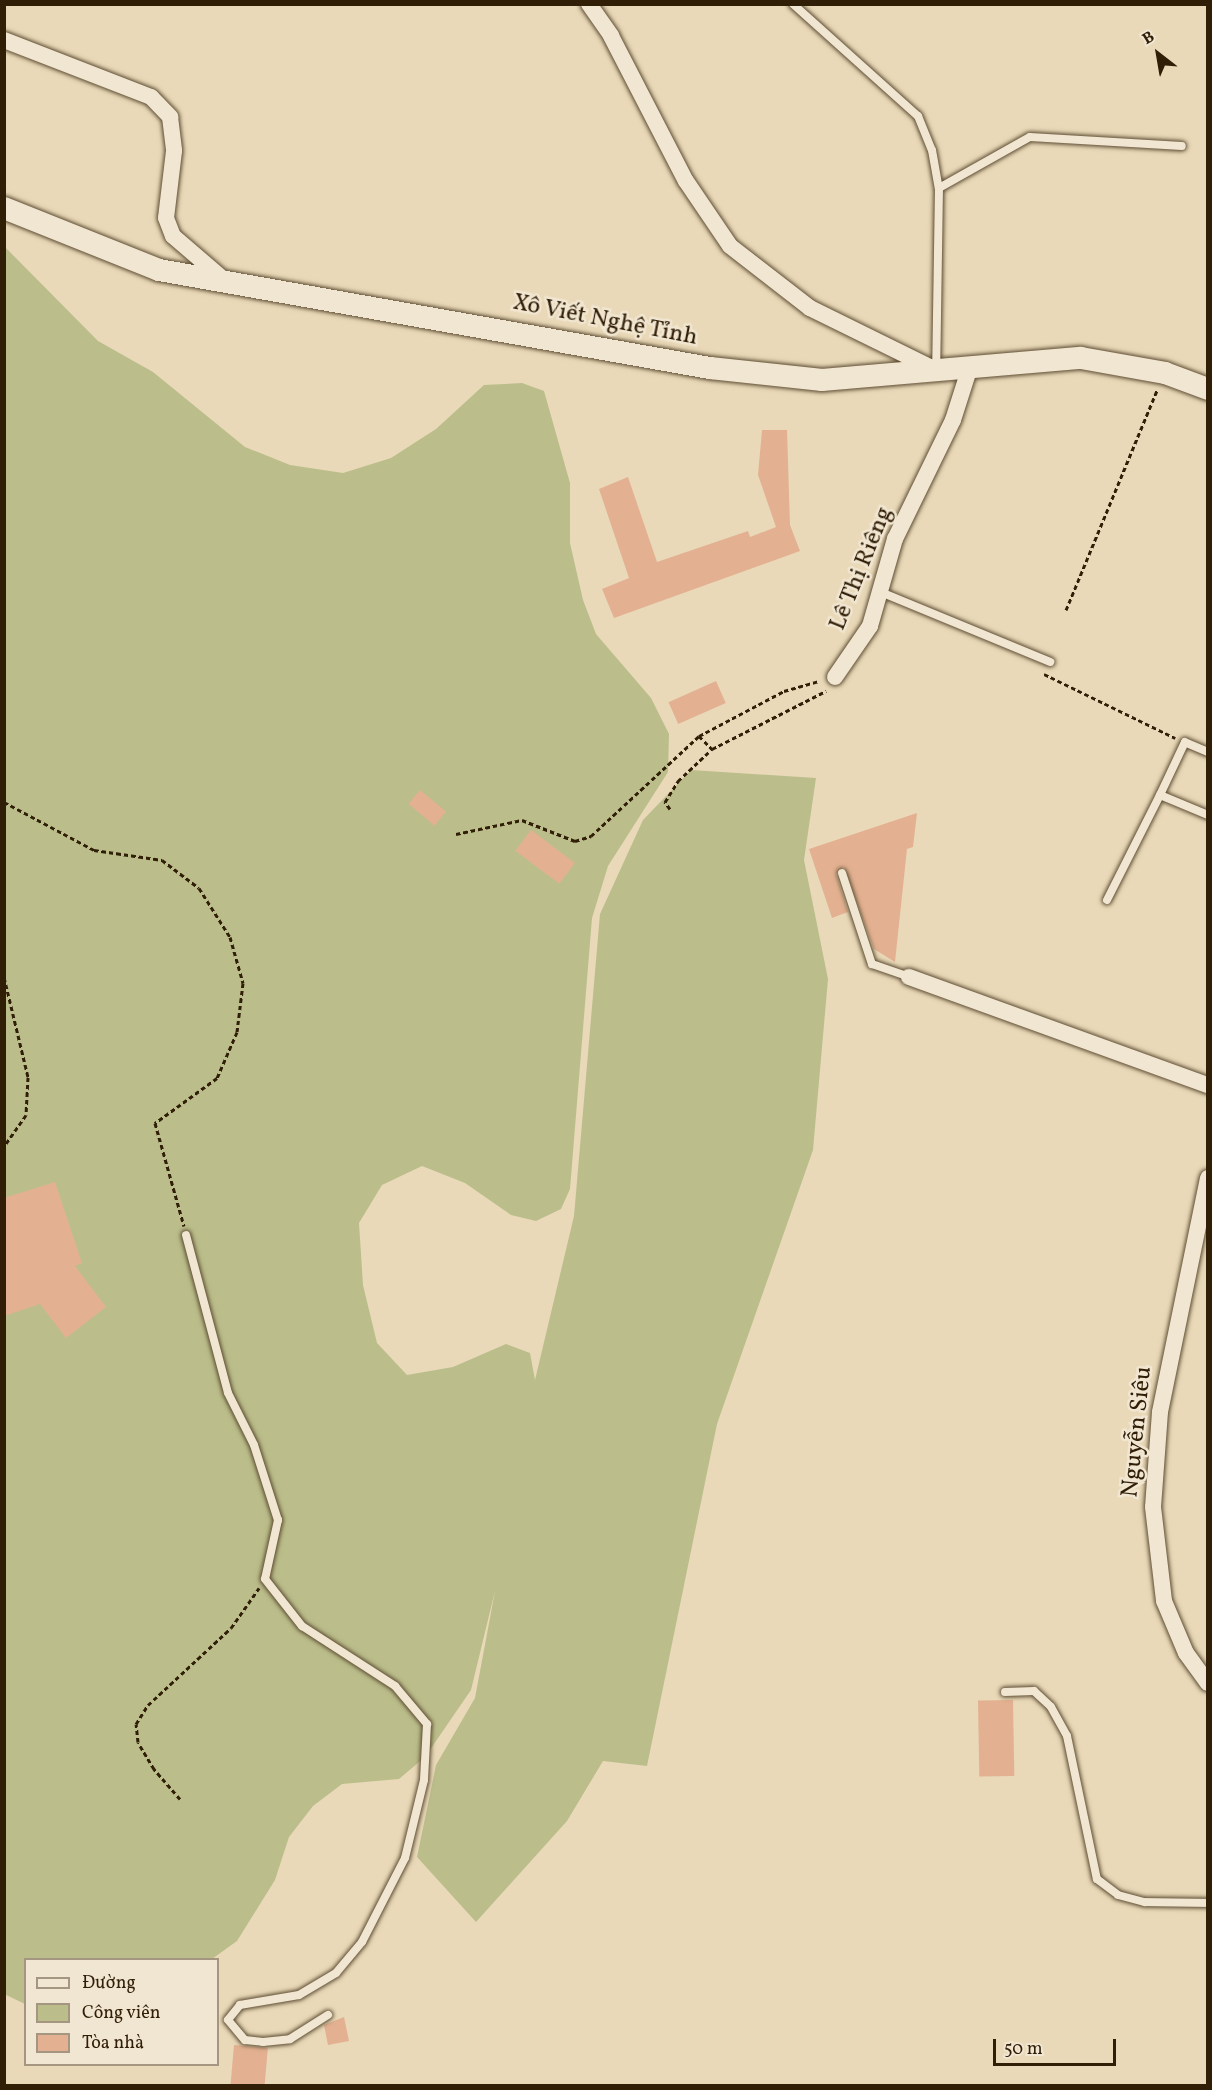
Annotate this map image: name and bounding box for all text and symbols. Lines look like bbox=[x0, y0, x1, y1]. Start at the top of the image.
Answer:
north arrow bbox=[1128, 24, 1188, 84]
text: B bbox=[1138, 26, 1159, 51]
street label: Xô Viết Nghệ Tỉnh bbox=[510, 289, 700, 353]
street label: Lê Thị Riêng bbox=[824, 503, 900, 635]
street label: Nguyễn Siêu bbox=[1117, 1365, 1159, 1499]
legend bbox=[24, 1958, 219, 2066]
text: Đường bbox=[82, 1971, 136, 1996]
text: Công viên bbox=[82, 2001, 161, 2026]
scale bar bbox=[996, 2027, 1119, 2065]
text: Tòa nhà bbox=[82, 2031, 144, 2056]
text: 50 m bbox=[1004, 2037, 1043, 2062]

